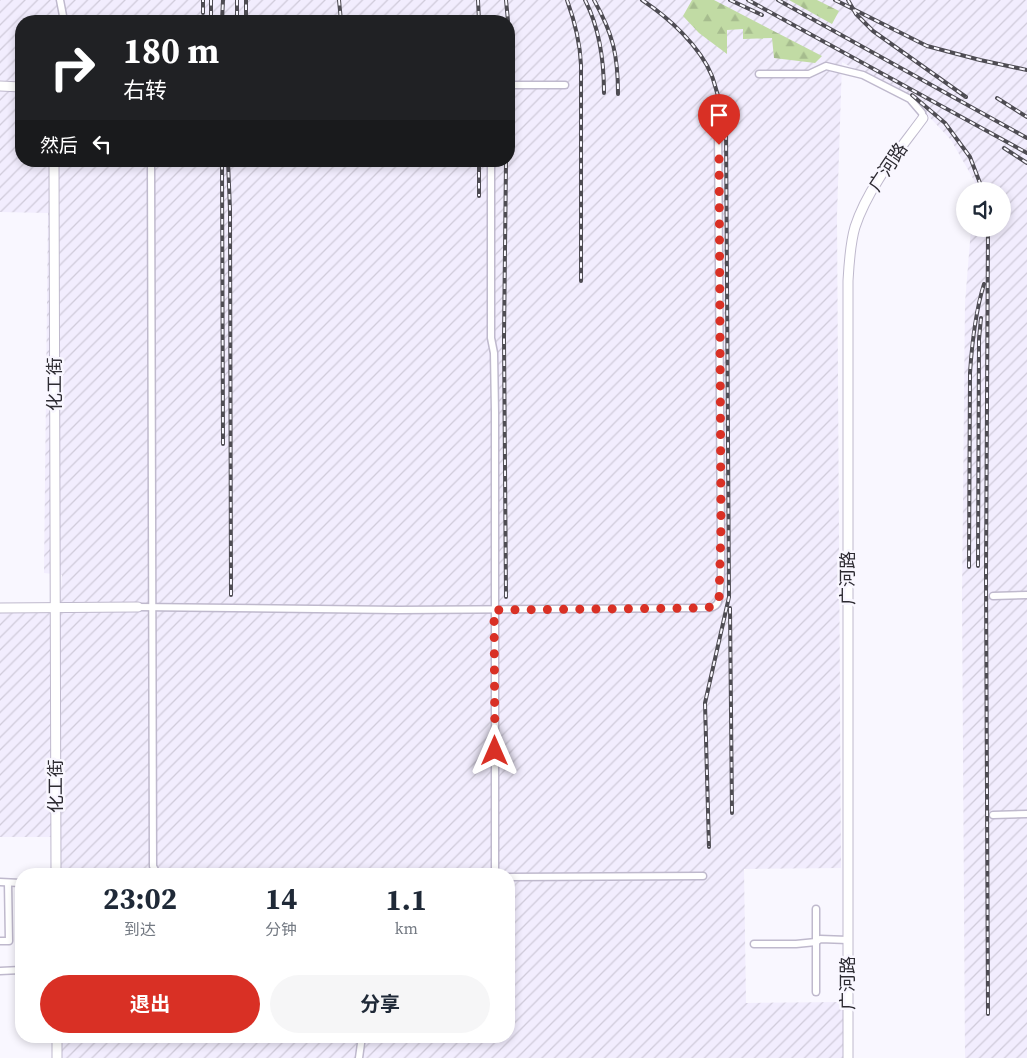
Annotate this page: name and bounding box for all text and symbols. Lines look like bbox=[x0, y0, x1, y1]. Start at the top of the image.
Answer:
text: 180 m bbox=[123, 27, 219, 75]
icon: right bbox=[40, 35, 105, 100]
text: 右转 bbox=[123, 75, 167, 105]
pin bbox=[698, 94, 740, 145]
icon: arrive bbox=[705, 101, 733, 129]
icon: left bbox=[88, 130, 116, 158]
text: 然后 bbox=[40, 132, 78, 158]
street label: 广河路 bbox=[862, 137, 913, 196]
map controls bbox=[956, 182, 1011, 237]
button: sound bbox=[956, 182, 1011, 237]
street label: 化工街 bbox=[42, 357, 67, 411]
street label: 广河路 bbox=[835, 551, 860, 605]
position arrow bbox=[468, 724, 520, 776]
street label: 化工街 bbox=[43, 759, 68, 813]
text: 23:02 bbox=[103, 878, 177, 919]
text: 14 bbox=[265, 878, 298, 919]
text: 1.1 bbox=[385, 879, 427, 920]
text: km bbox=[395, 917, 418, 939]
text: 到达 bbox=[124, 918, 156, 940]
text: 分钟 bbox=[265, 918, 297, 940]
street label: 广河路 bbox=[835, 956, 860, 1010]
button: 退出 bbox=[40, 975, 260, 1033]
button: 分享 bbox=[270, 975, 490, 1033]

